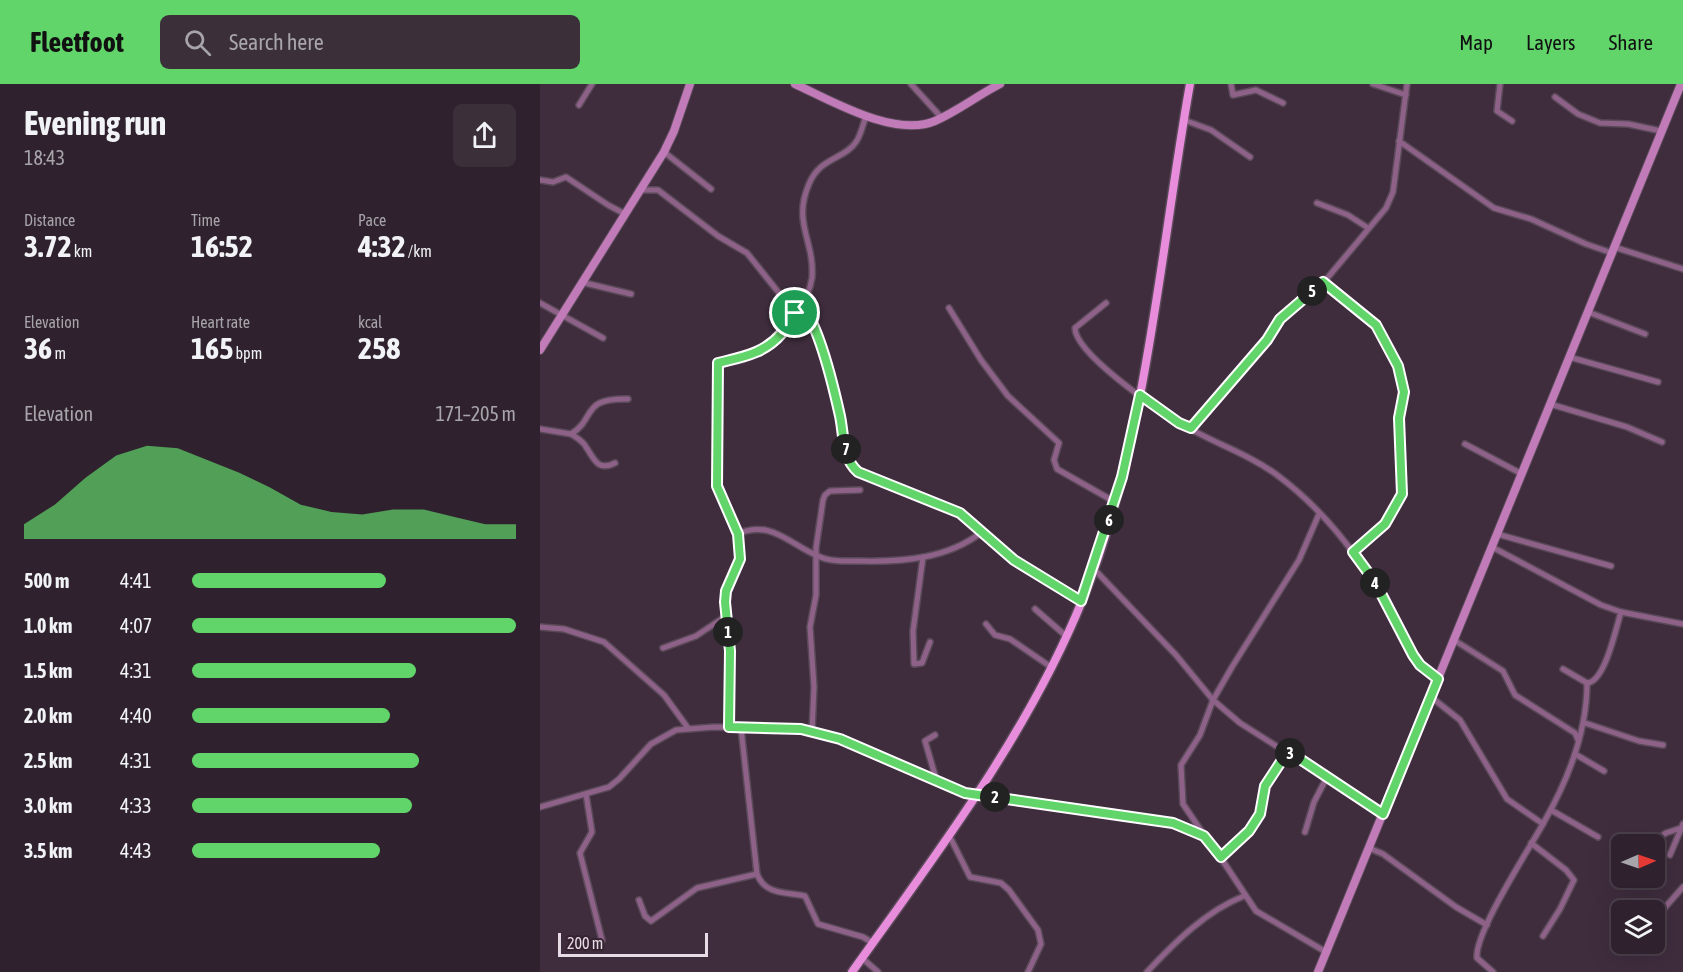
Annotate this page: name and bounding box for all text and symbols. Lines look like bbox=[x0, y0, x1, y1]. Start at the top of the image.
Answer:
search box bbox=[160, 15, 580, 69]
text: Fleetfoot bbox=[30, 26, 124, 58]
icon: search bbox=[181, 26, 214, 59]
text: Search here bbox=[229, 29, 324, 55]
text: Map bbox=[1459, 30, 1493, 54]
text: Layers bbox=[1526, 30, 1576, 54]
text: Share bbox=[1609, 30, 1653, 54]
text: Evening run bbox=[24, 104, 166, 142]
button: share bbox=[453, 104, 516, 167]
text: 18:43 bbox=[24, 146, 65, 169]
text: Distance bbox=[24, 211, 75, 229]
text: Time bbox=[191, 211, 220, 229]
text: Pace bbox=[358, 211, 386, 229]
text: 3.72 bbox=[24, 229, 72, 263]
text: 16:52 bbox=[191, 229, 253, 263]
text: 4:32 bbox=[358, 229, 406, 263]
text: km bbox=[72, 242, 92, 260]
text: /km bbox=[406, 242, 432, 260]
pin: 5 bbox=[1297, 276, 1327, 306]
text: 5 bbox=[1308, 282, 1316, 300]
pin bbox=[769, 287, 820, 338]
icon: arrive bbox=[778, 296, 811, 329]
text: Elevation bbox=[24, 313, 79, 331]
text: Heart rate bbox=[191, 313, 250, 331]
text: kcal bbox=[358, 313, 382, 331]
text: 36 bbox=[24, 331, 52, 365]
text: 165 bbox=[191, 331, 233, 365]
text: 258 bbox=[358, 331, 400, 365]
text: m bbox=[52, 344, 66, 362]
text: bpm bbox=[233, 344, 262, 362]
text: Elevation bbox=[24, 402, 93, 425]
text: 171–205 m bbox=[435, 402, 516, 425]
pin: 7 bbox=[831, 434, 861, 464]
text: 7 bbox=[842, 440, 850, 458]
pin: 6 bbox=[1094, 505, 1124, 535]
text: 6 bbox=[1105, 511, 1113, 529]
pin: 4 bbox=[1360, 568, 1390, 598]
text: 500 m bbox=[24, 569, 69, 592]
text: 4:41 bbox=[120, 569, 152, 592]
text: 4 bbox=[1371, 574, 1379, 592]
text: 1.0 km bbox=[24, 614, 72, 637]
text: 4:07 bbox=[120, 614, 152, 637]
pin: 1 bbox=[713, 617, 743, 647]
text: 1 bbox=[724, 623, 732, 641]
text: 1.5 km bbox=[24, 659, 72, 682]
text: 4:31 bbox=[120, 659, 152, 682]
text: 2.0 km bbox=[24, 704, 72, 727]
text: 4:40 bbox=[120, 704, 152, 727]
pin: 3 bbox=[1275, 738, 1305, 768]
text: 3 bbox=[1286, 744, 1294, 762]
text: 2.5 km bbox=[24, 749, 72, 772]
text: 4:31 bbox=[120, 749, 152, 772]
pin: 2 bbox=[980, 782, 1010, 812]
text: 2 bbox=[991, 788, 999, 806]
text: 3.0 km bbox=[24, 794, 72, 817]
text: 4:33 bbox=[120, 794, 152, 817]
north arrow bbox=[1611, 834, 1665, 888]
map controls bbox=[1611, 834, 1665, 954]
text: 3.5 km bbox=[24, 839, 72, 862]
text: 4:43 bbox=[120, 839, 152, 862]
button: layers bbox=[1611, 900, 1665, 954]
scale bar bbox=[558, 930, 708, 958]
text: 200 m bbox=[567, 934, 603, 952]

